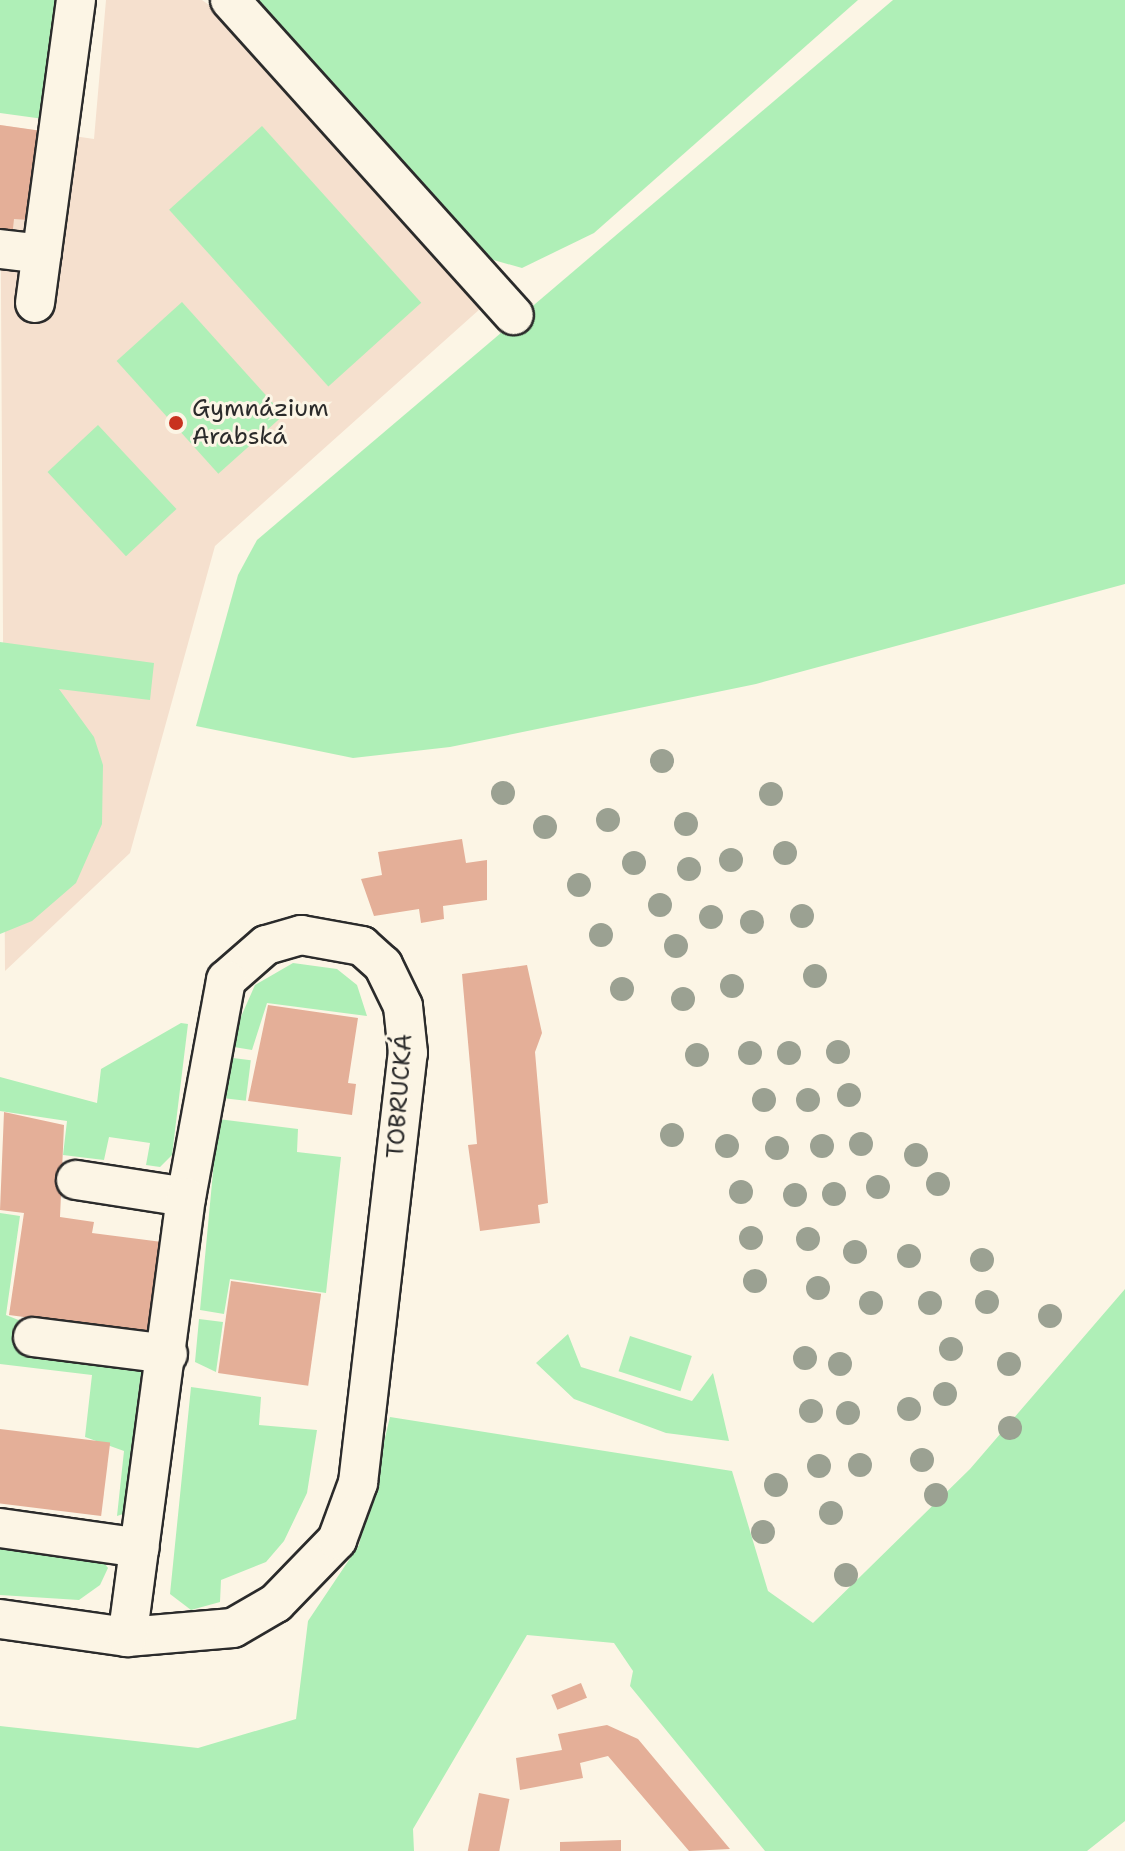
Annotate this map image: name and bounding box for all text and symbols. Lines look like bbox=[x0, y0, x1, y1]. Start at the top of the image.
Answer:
place label: Gymnázium Arabská bbox=[192, 395, 329, 451]
marker: Gymnázium Arabská bbox=[167, 414, 185, 432]
street label: TOBRUCKÁ bbox=[381, 1033, 419, 1159]

